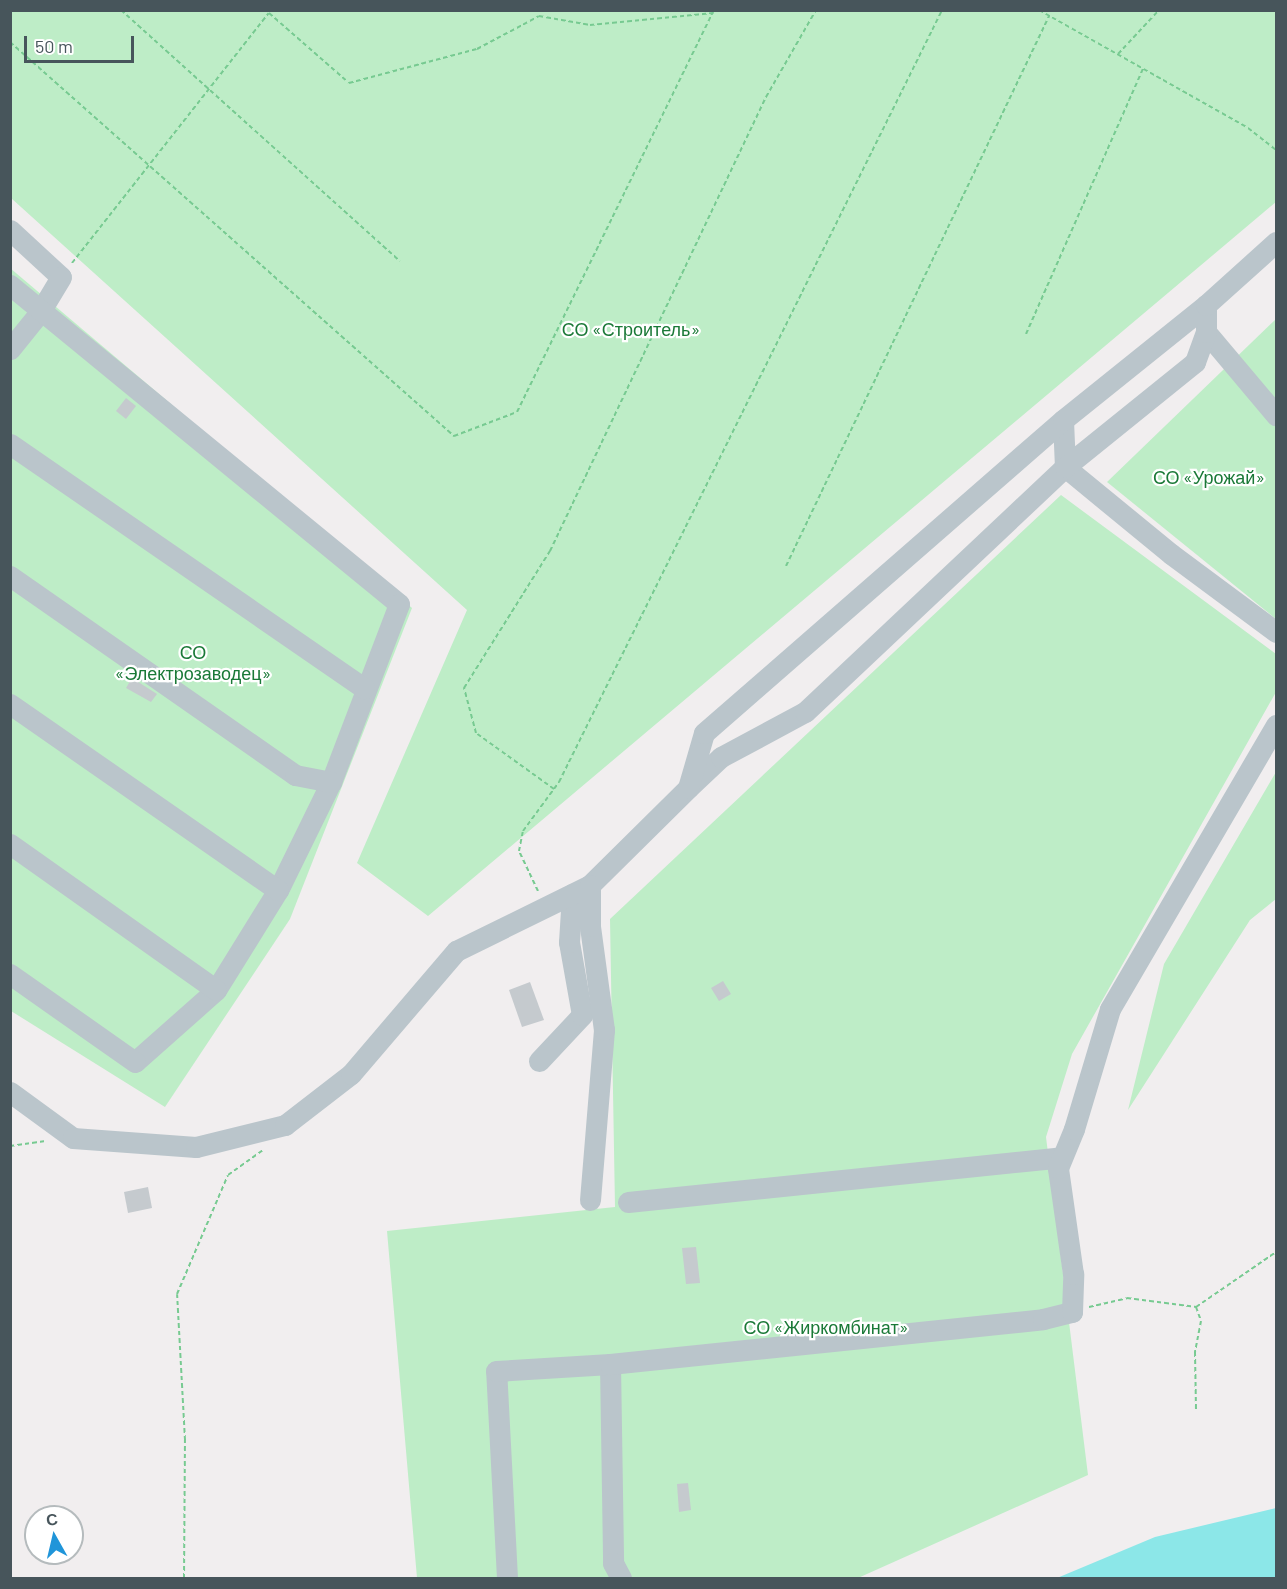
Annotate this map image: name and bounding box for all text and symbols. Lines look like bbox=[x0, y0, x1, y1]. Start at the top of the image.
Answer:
scale bar bbox=[27, 24, 136, 62]
text: 50 m bbox=[35, 35, 73, 57]
park label: СО «Строитель» bbox=[562, 318, 700, 340]
park label: СО «Урожай» bbox=[1153, 466, 1265, 488]
park label: СО «Электрозаводец» bbox=[115, 642, 271, 684]
park label: СО «Жиркомбинат» bbox=[744, 1316, 908, 1338]
north arrow bbox=[24, 1505, 84, 1565]
text: С bbox=[45, 1508, 59, 1529]

